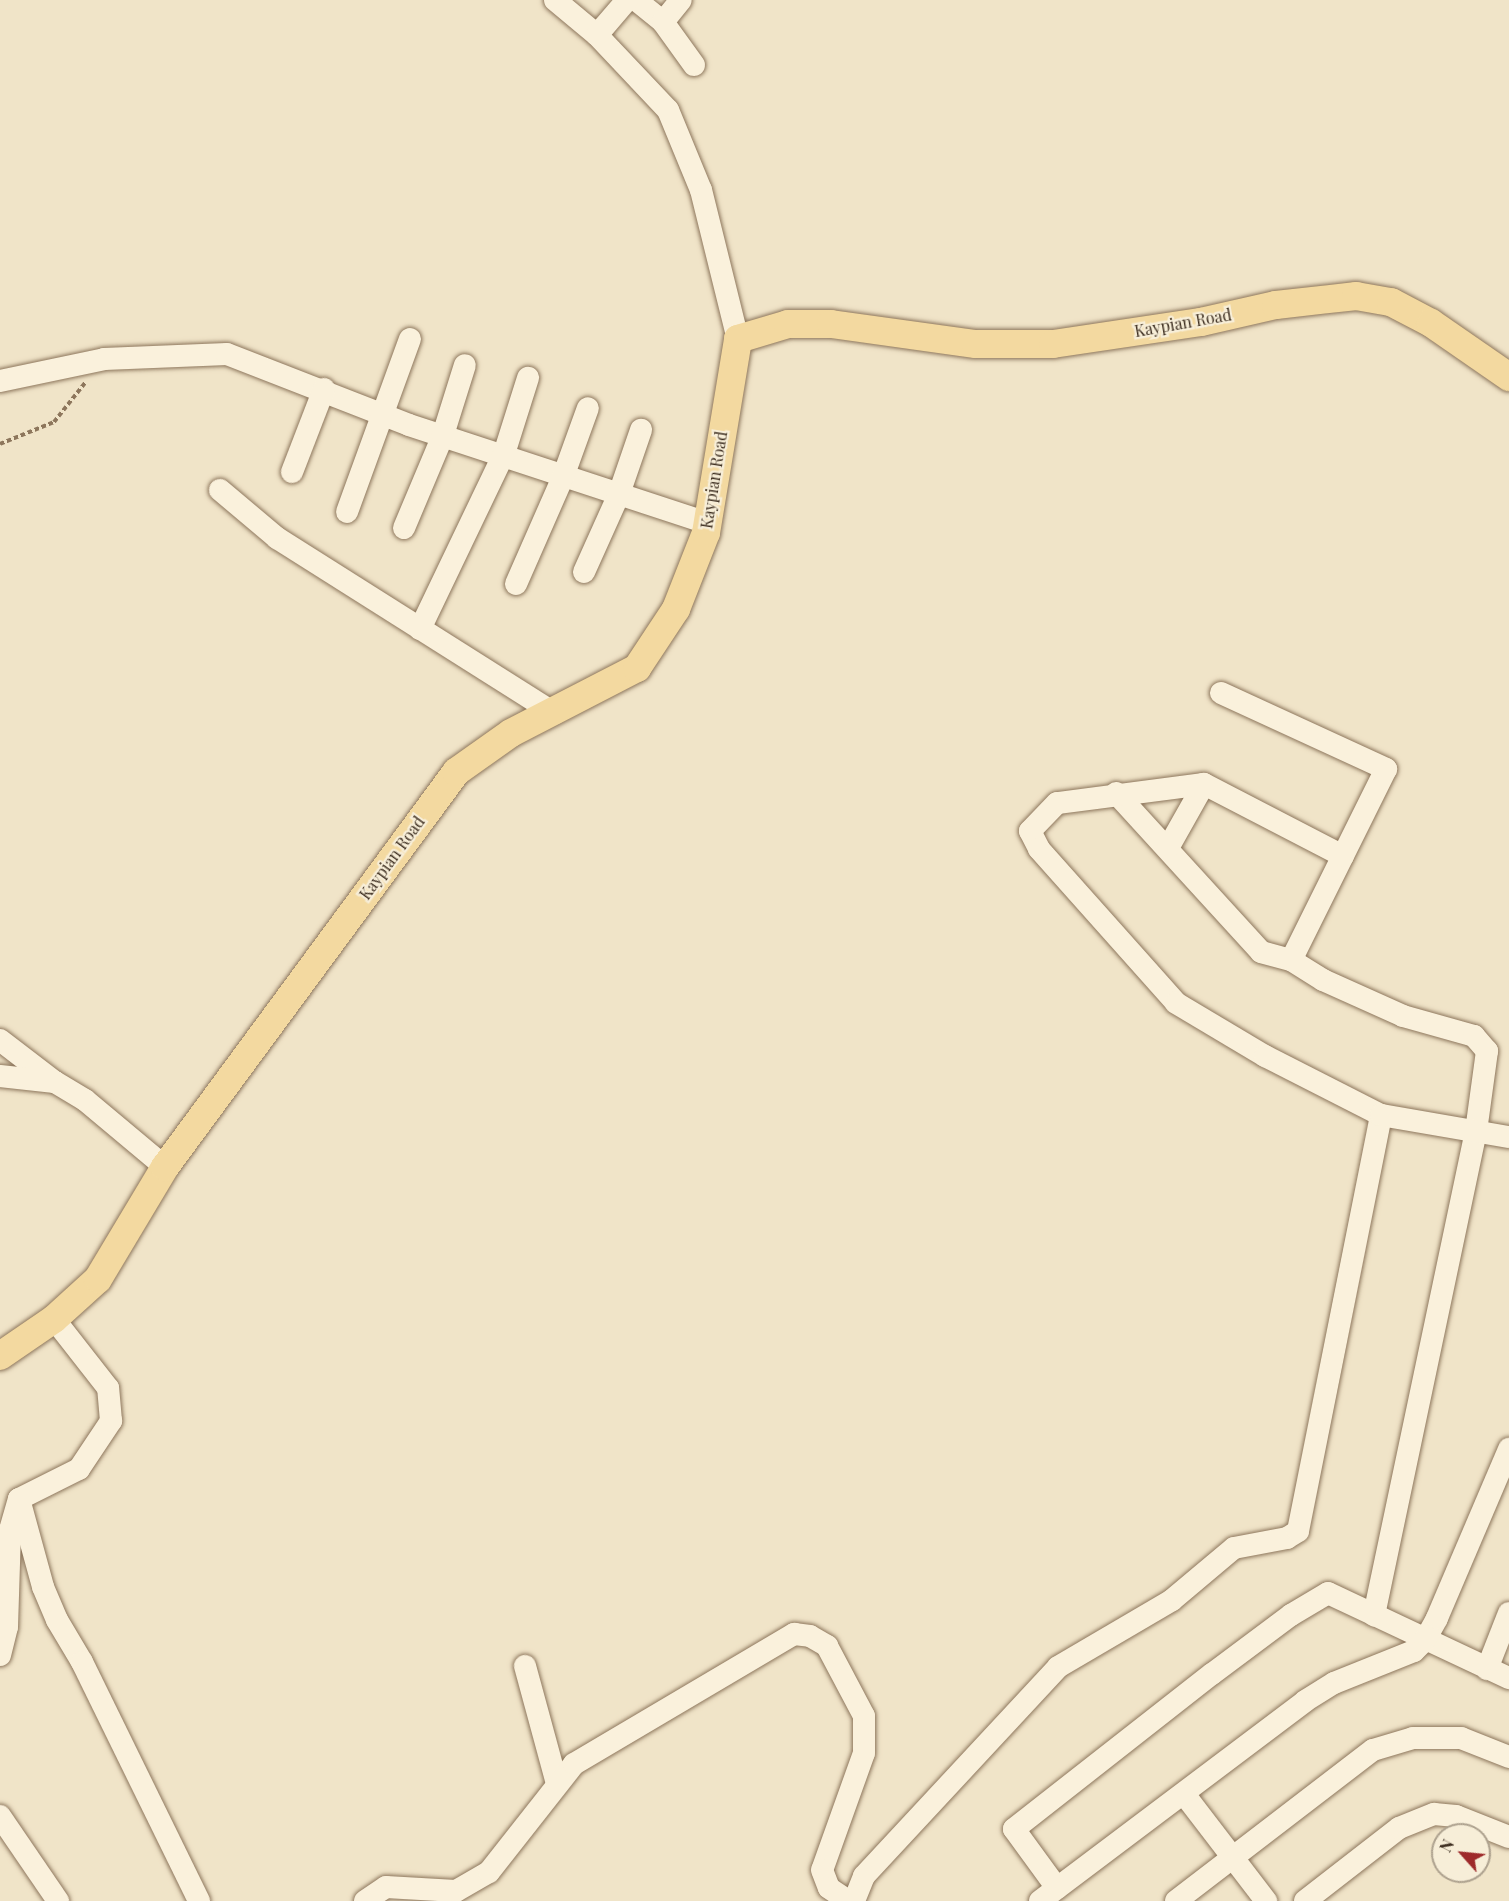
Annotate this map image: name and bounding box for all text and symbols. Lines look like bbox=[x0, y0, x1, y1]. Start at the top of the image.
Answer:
street label: Kaypian Road bbox=[1133, 305, 1233, 341]
street label: Kaypian Road bbox=[697, 430, 731, 530]
street label: Kaypian Road bbox=[355, 813, 429, 903]
north arrow bbox=[1431, 1823, 1491, 1883]
text: N bbox=[1434, 1836, 1458, 1855]

